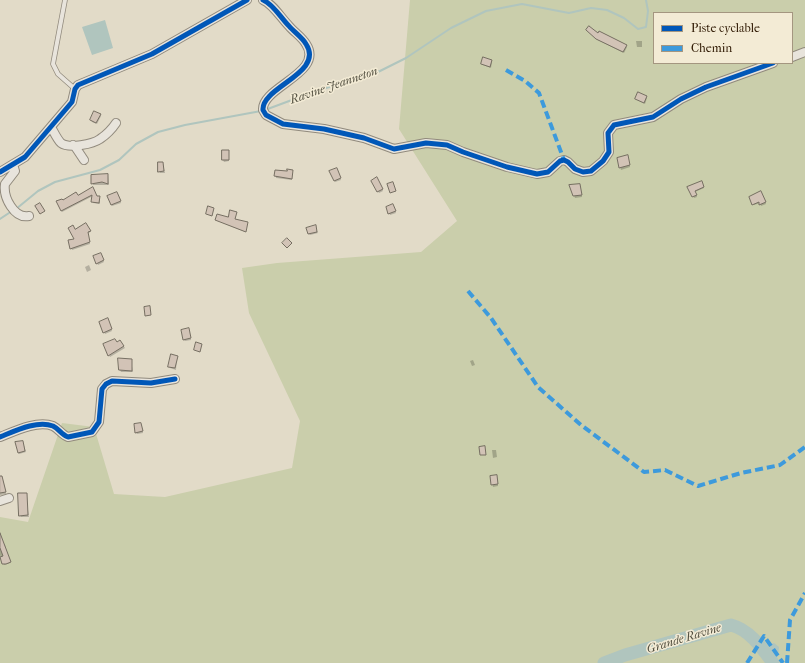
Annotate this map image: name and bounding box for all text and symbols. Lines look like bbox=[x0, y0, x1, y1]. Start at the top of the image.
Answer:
legend bbox=[653, 12, 793, 64]
text: Piste cyclable bbox=[691, 21, 760, 35]
text: Chemin bbox=[691, 41, 732, 55]
water label: Ravine Jeanneton bbox=[288, 64, 380, 108]
water label: Grande Ravine bbox=[645, 621, 723, 657]

